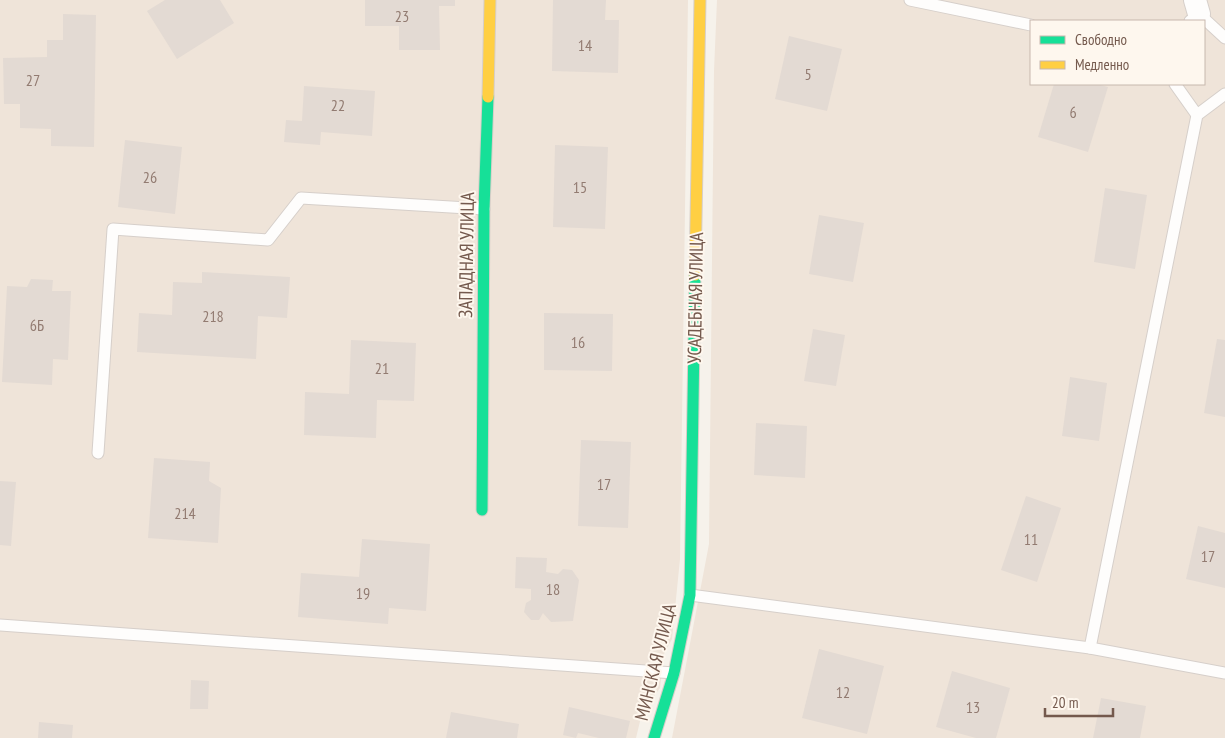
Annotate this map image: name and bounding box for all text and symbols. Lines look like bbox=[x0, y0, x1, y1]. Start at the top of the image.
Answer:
house number: 23 bbox=[395, 6, 409, 26]
legend bbox=[1030, 20, 1205, 85]
text: Свободно bbox=[1075, 30, 1127, 49]
house number: 14 bbox=[578, 35, 592, 55]
text: Медленно bbox=[1075, 55, 1129, 74]
house number: 5 bbox=[804, 64, 812, 84]
house number: 27 bbox=[26, 70, 40, 90]
house number: 22 bbox=[331, 95, 345, 115]
house number: 6 bbox=[1069, 102, 1077, 122]
house number: 26 bbox=[143, 167, 157, 187]
house number: 15 bbox=[573, 177, 587, 197]
street label: ЗАПАДНАЯ УЛИЦА bbox=[453, 192, 479, 318]
street label: УСАДЕБНАЯ УЛИЦА bbox=[682, 232, 708, 364]
house number: 218 bbox=[202, 306, 224, 326]
house number: 6Б bbox=[30, 315, 44, 335]
house number: 16 bbox=[571, 332, 585, 352]
house number: 21 bbox=[375, 358, 389, 378]
house number: 17 bbox=[597, 474, 611, 494]
house number: 214 bbox=[174, 503, 196, 523]
house number: 11 bbox=[1024, 529, 1038, 549]
house number: 17 bbox=[1201, 546, 1215, 566]
house number: 18 bbox=[546, 579, 560, 599]
house number: 19 bbox=[356, 583, 370, 603]
street label: МИНСКАЯ УЛИЦА bbox=[629, 601, 681, 723]
house number: 12 bbox=[836, 682, 850, 702]
scale bar bbox=[1045, 686, 1112, 718]
text: 20 m bbox=[1052, 693, 1078, 712]
house number: 13 bbox=[966, 697, 980, 717]

